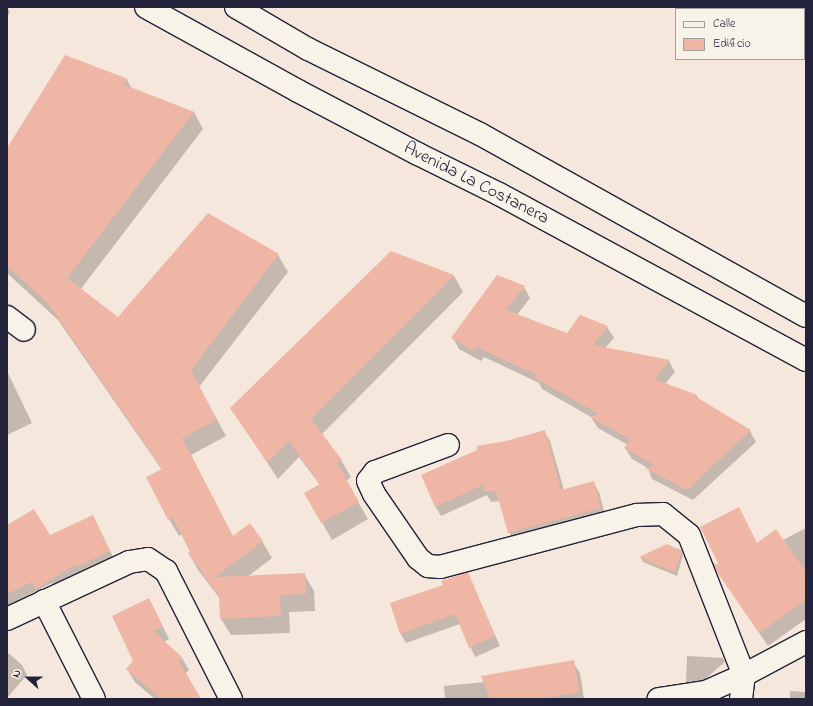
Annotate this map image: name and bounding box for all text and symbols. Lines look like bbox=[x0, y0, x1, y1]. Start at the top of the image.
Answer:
legend bbox=[675, 8, 805, 60]
text: Calle bbox=[713, 15, 735, 33]
text: Edificio bbox=[713, 35, 751, 53]
street label: Avenida La Costanera bbox=[400, 138, 552, 230]
north arrow bbox=[8, 658, 48, 698]
text: N bbox=[8, 667, 26, 680]

